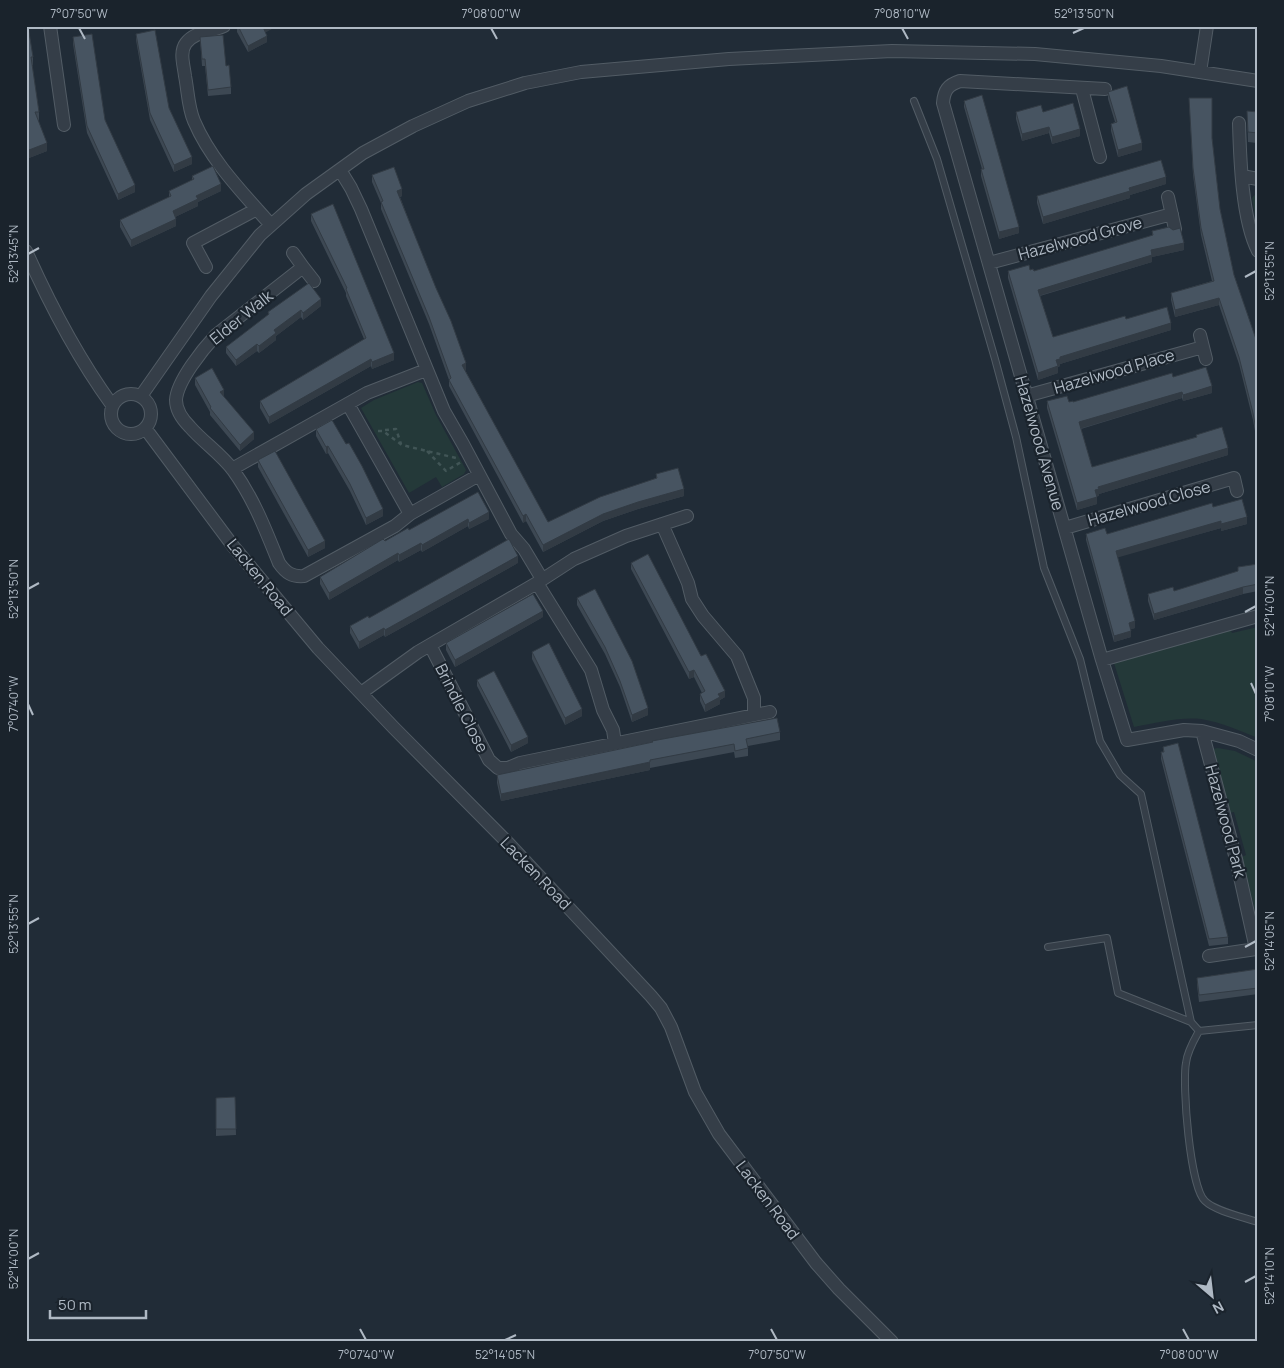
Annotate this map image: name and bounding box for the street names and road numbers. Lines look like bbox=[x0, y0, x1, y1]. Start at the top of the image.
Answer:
street label: Hazelwood Grove bbox=[1016, 211, 1144, 265]
street label: Elder Walk bbox=[205, 284, 278, 349]
street label: Hazelwood Place bbox=[1051, 343, 1177, 399]
street label: Hazelwood Avenue bbox=[1010, 373, 1070, 513]
street label: Hazelwood Close bbox=[1085, 475, 1213, 531]
street label: Lacken Road bbox=[222, 534, 298, 620]
street label: Brindle Close bbox=[430, 660, 494, 756]
street label: Hazelwood Park bbox=[1200, 762, 1252, 881]
street label: Lacken Road bbox=[496, 832, 576, 914]
street label: Lacken Road bbox=[731, 1156, 805, 1244]

